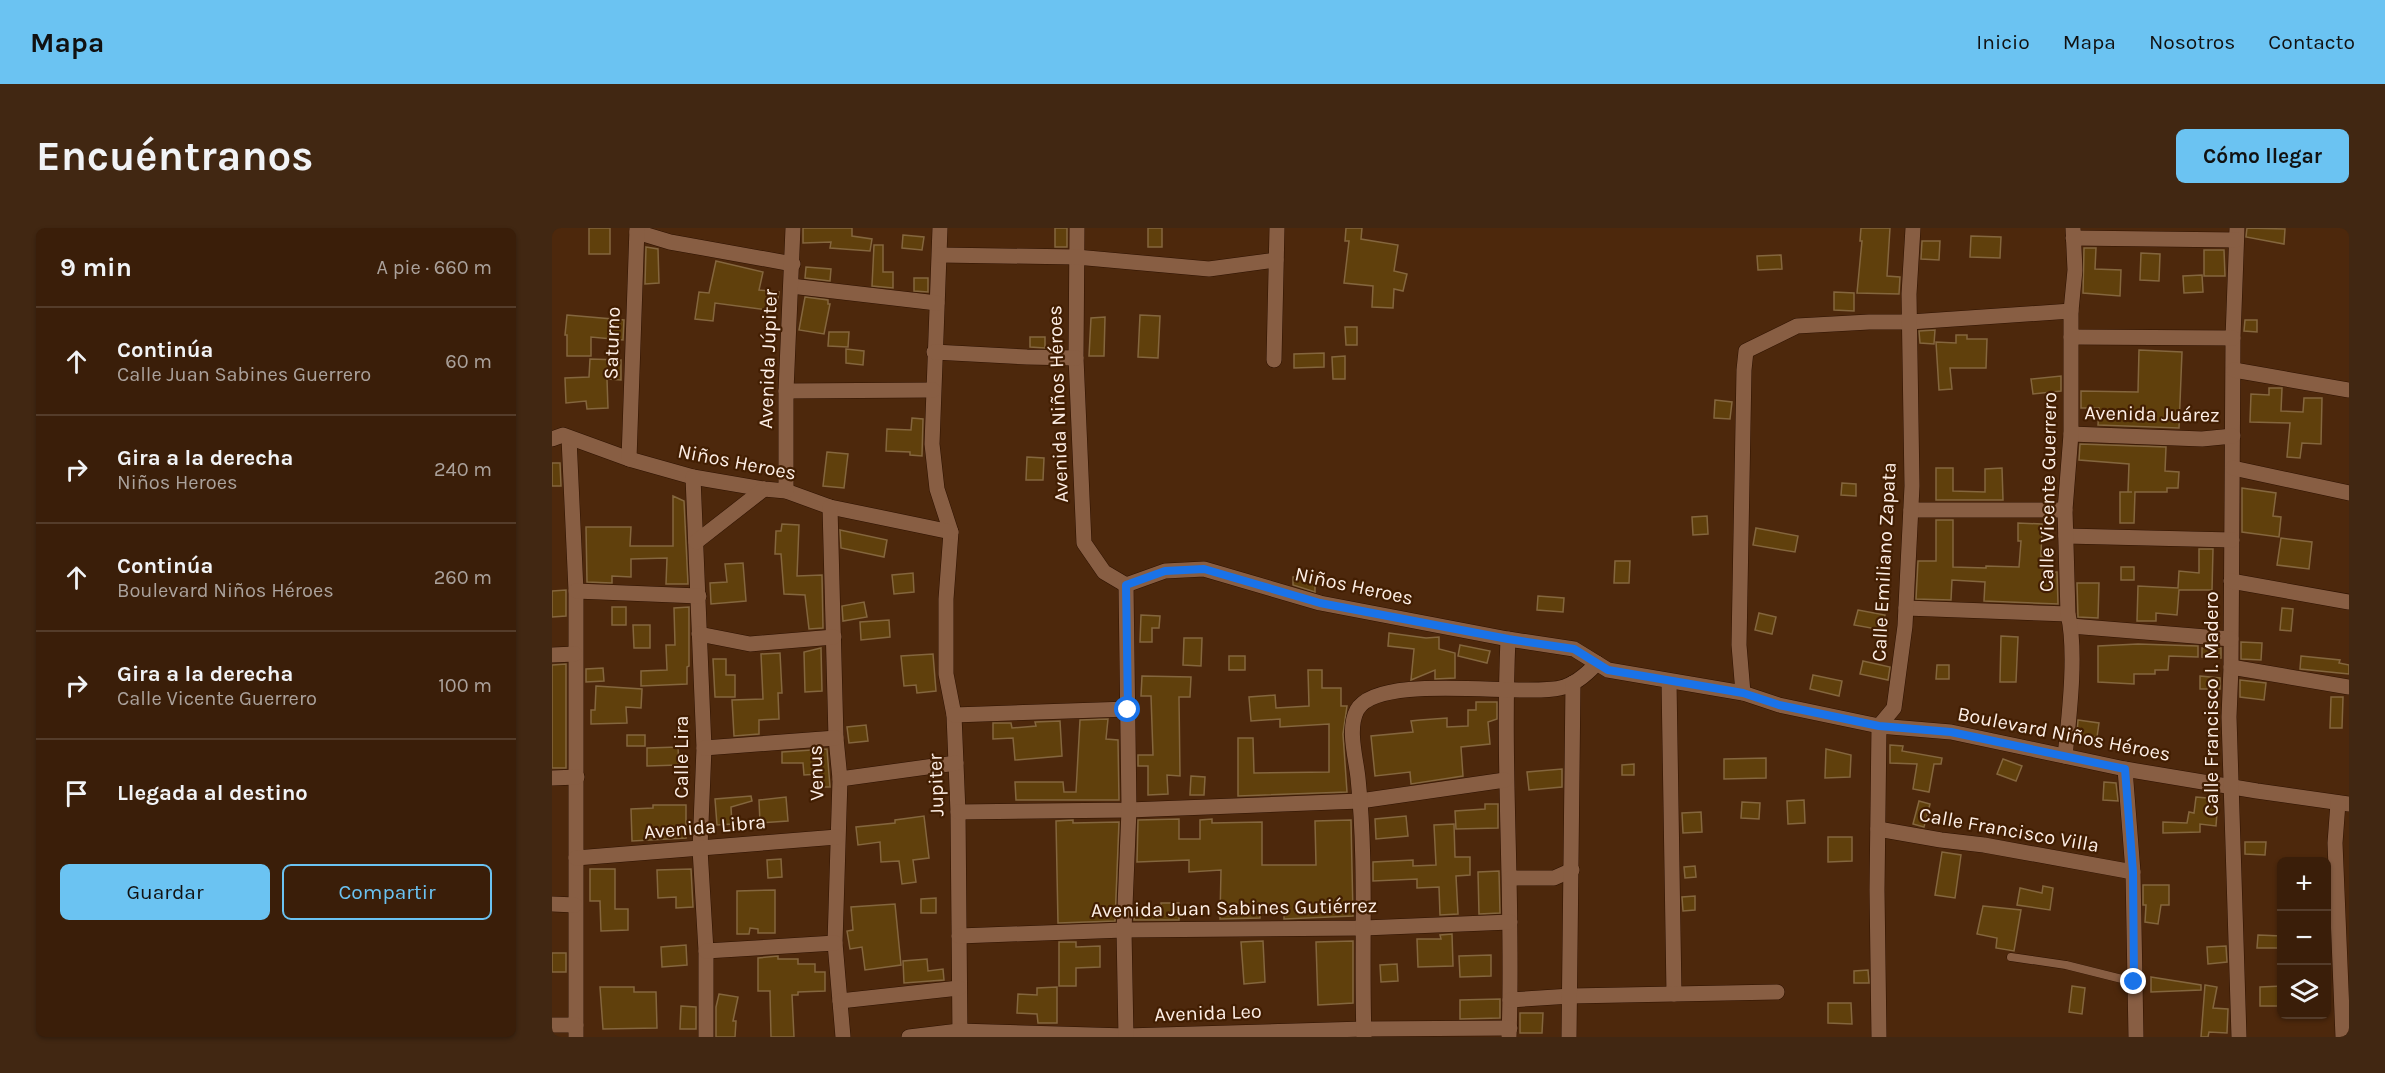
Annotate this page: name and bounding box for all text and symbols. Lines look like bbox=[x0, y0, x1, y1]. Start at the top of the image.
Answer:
text: Mapa bbox=[30, 26, 104, 59]
text: Inicio bbox=[1976, 30, 2030, 54]
text: Mapa bbox=[2063, 30, 2116, 54]
text: Nosotros bbox=[2149, 30, 2235, 54]
text: Contacto bbox=[2268, 30, 2355, 54]
button: Cómo llegar bbox=[2176, 129, 2349, 183]
text: Encuéntranos bbox=[36, 131, 314, 181]
text: 9 min bbox=[60, 252, 132, 283]
text: A pie · 660 m bbox=[377, 256, 492, 279]
street label: Avenida Júpiter bbox=[754, 288, 782, 429]
street label: Avenida Niños Héroes bbox=[1043, 305, 1073, 503]
street label: Saturno bbox=[599, 306, 625, 380]
text: Continúa bbox=[117, 337, 213, 363]
icon: ahead bbox=[60, 345, 93, 378]
text: 60 m bbox=[445, 350, 492, 373]
text: Calle Juan Sabines Guerrero bbox=[117, 363, 371, 386]
street label: Calle Vicente Guerrero bbox=[2035, 392, 2061, 592]
street label: Avenida Juárez bbox=[2084, 401, 2220, 427]
street label: Niños Heroes bbox=[676, 439, 798, 485]
text: Gira a la derecha bbox=[117, 445, 293, 471]
icon: right bbox=[60, 453, 93, 486]
text: 240 m bbox=[434, 458, 492, 481]
street label: Calle Emiliano Zapata bbox=[1867, 462, 1901, 662]
text: Niños Heroes bbox=[117, 471, 237, 494]
text: Continúa bbox=[117, 553, 213, 579]
icon: ahead bbox=[60, 561, 93, 594]
street label: Niños Heroes bbox=[1293, 562, 1415, 610]
text: 260 m bbox=[434, 566, 492, 589]
text: Boulevard Niños Héroes bbox=[117, 579, 334, 602]
street label: Calle Francisco I. Madero bbox=[2200, 591, 2223, 817]
text: Gira a la derecha bbox=[117, 661, 293, 687]
icon: right bbox=[60, 669, 93, 702]
text: 100 m bbox=[438, 674, 492, 697]
text: Calle Vicente Guerrero bbox=[117, 687, 317, 710]
route start bbox=[1114, 696, 1140, 722]
street label: Boulevard Niños Héroes bbox=[1955, 702, 2173, 766]
street label: Calle Lira bbox=[670, 715, 693, 799]
street label: Venus bbox=[804, 745, 828, 801]
street label: Jupiter bbox=[923, 752, 949, 817]
icon: arrive bbox=[60, 777, 93, 810]
text: Llegada al destino bbox=[117, 780, 308, 806]
street label: Calle Francisco Villa bbox=[1917, 803, 2101, 857]
street label: Avenida Libra bbox=[643, 810, 767, 844]
map controls bbox=[2277, 857, 2331, 1019]
button: + bbox=[2277, 857, 2331, 911]
button: Guardar bbox=[60, 864, 270, 920]
button: Compartir bbox=[282, 864, 492, 920]
street label: Avenida Juan Sabines Gutiérrez bbox=[1091, 894, 1377, 922]
button: − bbox=[2277, 911, 2331, 965]
button: layers bbox=[2277, 965, 2331, 1019]
route end bbox=[2120, 968, 2146, 994]
street label: Avenida Leo bbox=[1154, 1000, 1262, 1026]

